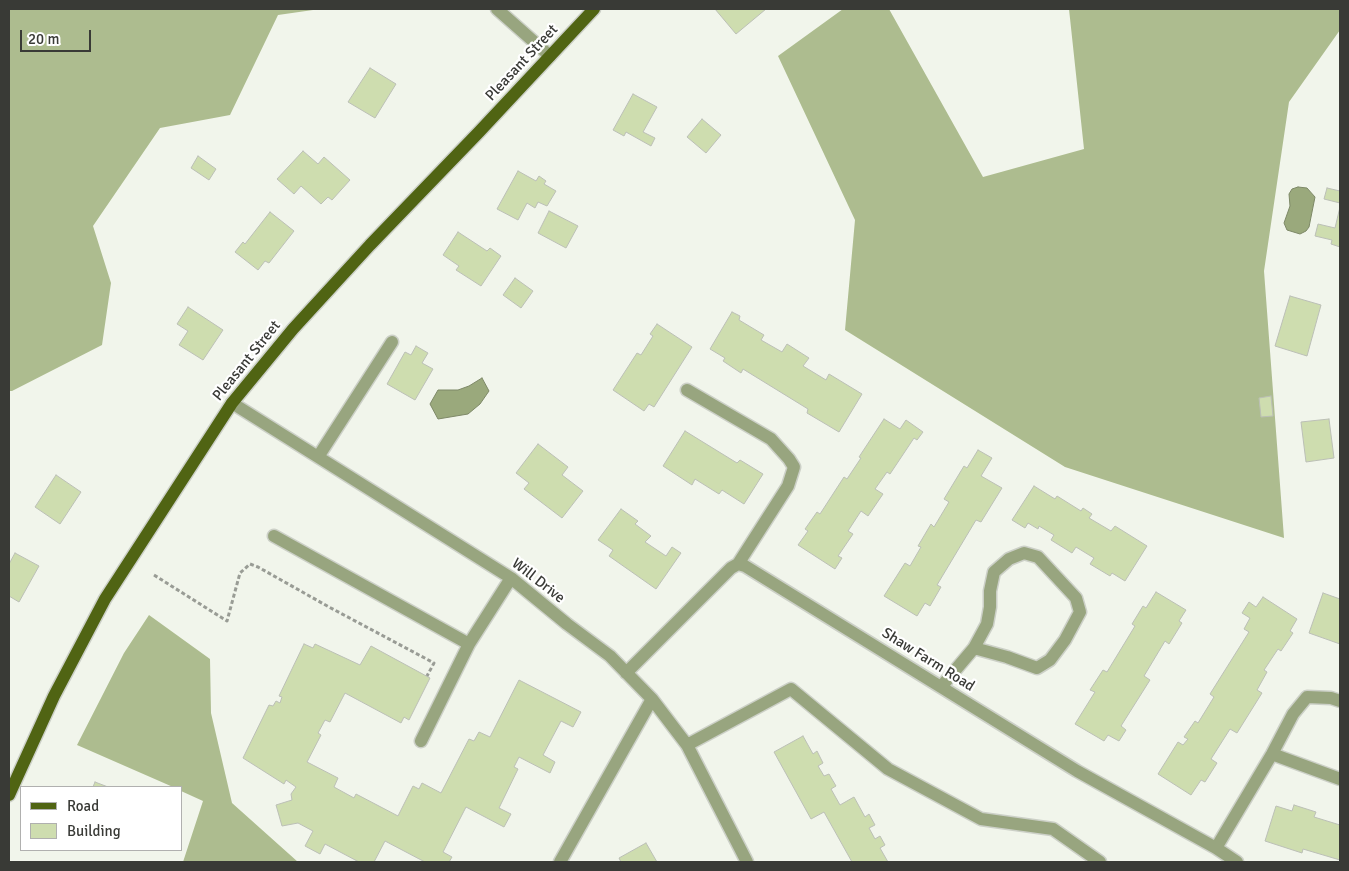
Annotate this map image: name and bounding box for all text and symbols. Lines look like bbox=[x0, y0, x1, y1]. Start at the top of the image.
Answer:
scale bar bbox=[22, 20, 94, 52]
street label: Pleasant Street bbox=[482, 21, 562, 105]
text: 20 m bbox=[28, 30, 59, 48]
street label: Pleasant Street bbox=[209, 317, 285, 405]
street label: Will Drive bbox=[508, 555, 568, 607]
street label: Shaw Farm Road bbox=[878, 624, 978, 696]
legend bbox=[20, 786, 182, 851]
text: Road bbox=[67, 797, 99, 815]
text: Building bbox=[67, 822, 121, 840]

